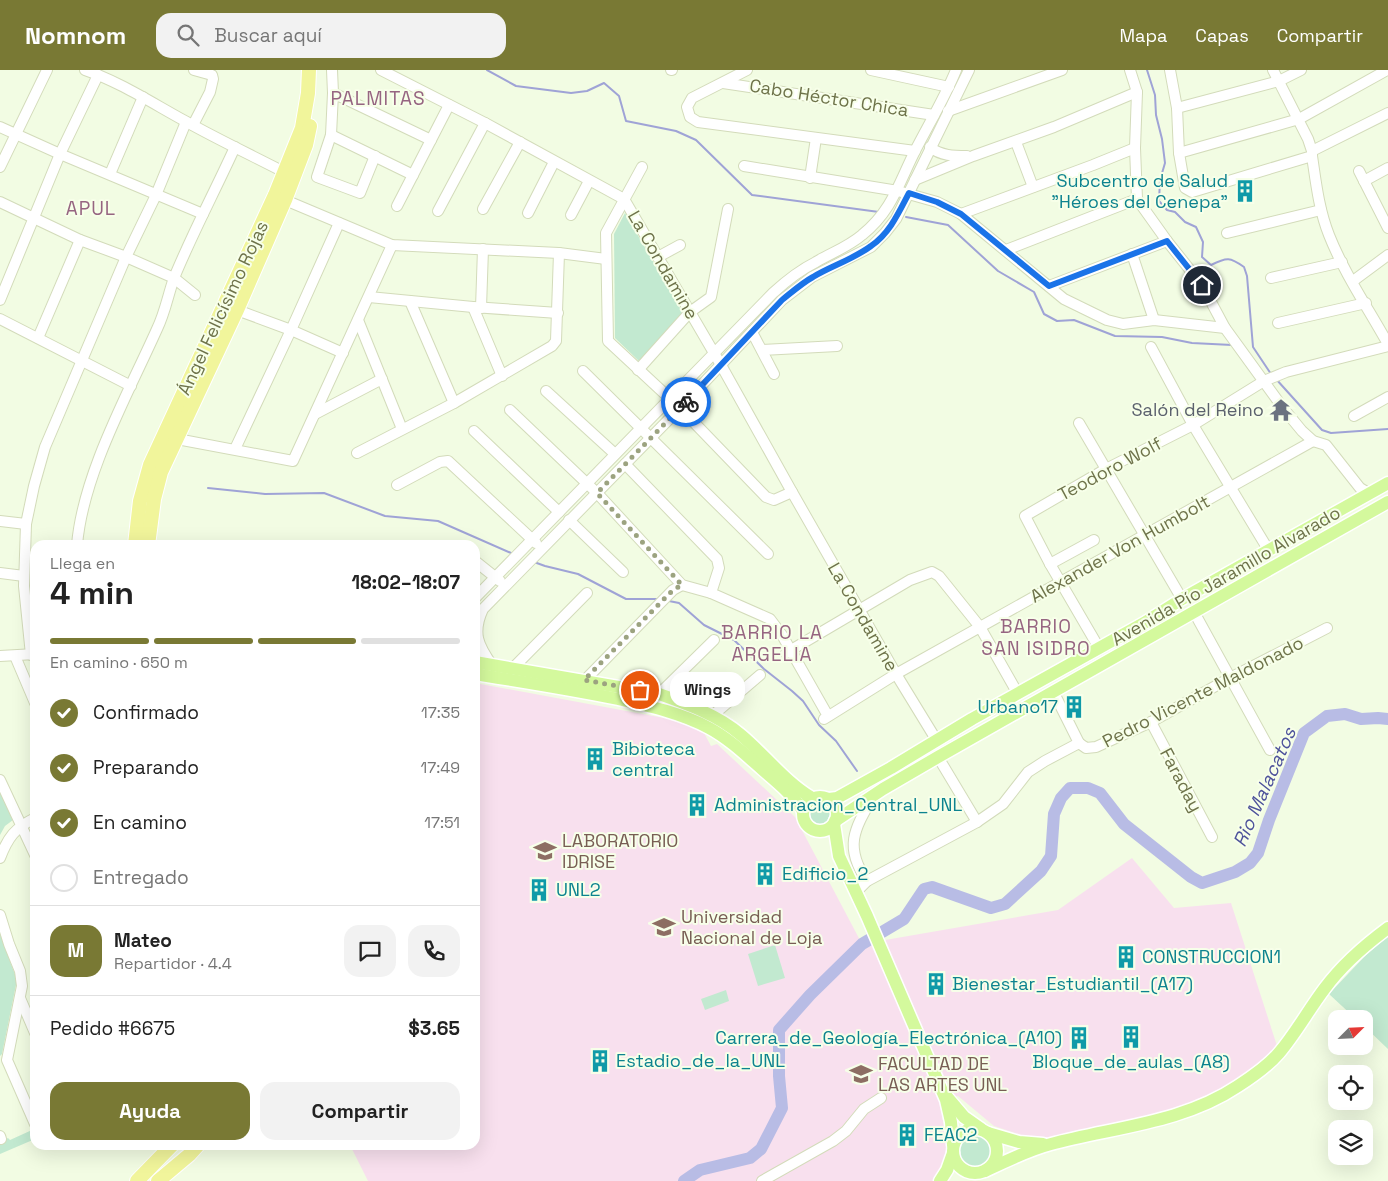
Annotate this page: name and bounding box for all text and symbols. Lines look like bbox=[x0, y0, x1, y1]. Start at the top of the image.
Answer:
search box bbox=[156, 13, 506, 58]
text: Nomnom bbox=[25, 20, 126, 51]
icon: search bbox=[174, 21, 202, 49]
text: Buscar aquí bbox=[214, 23, 322, 48]
text: Mapa bbox=[1119, 24, 1167, 47]
text: Capas bbox=[1195, 24, 1249, 47]
text: Compartir bbox=[1277, 24, 1363, 47]
street label: Cabo Héctor Chica bbox=[748, 74, 910, 121]
district label: PALMITAS bbox=[330, 86, 426, 111]
place label: Subcentro de Salud "Héroes del Cenepa" bbox=[1051, 169, 1228, 213]
building icon: Subcentro de Salud "Héroes del Cenepa" bbox=[1232, 178, 1258, 204]
district label: APUL bbox=[66, 196, 116, 221]
street label: La Condamine bbox=[623, 206, 704, 323]
street label: Ángel Felicísimo Rojas bbox=[172, 217, 273, 399]
pin bbox=[1181, 264, 1223, 306]
icon: home bbox=[1188, 271, 1216, 299]
courier bbox=[661, 377, 711, 427]
icon: bike bbox=[672, 388, 700, 416]
temple icon: Salón del Reino bbox=[1268, 397, 1294, 423]
place label: Salón del Reino bbox=[1132, 398, 1264, 421]
street label: Teodoro Wolf bbox=[1054, 432, 1166, 506]
street label: Alexander Von Humbolt bbox=[1026, 490, 1214, 608]
street label: Avenida Pío Jaramillo Alvarado bbox=[1107, 500, 1344, 651]
text: Llega en bbox=[50, 553, 115, 574]
street label: La Condamine bbox=[823, 558, 904, 675]
text: 18:02–18:07 bbox=[352, 570, 460, 595]
text: 4 min bbox=[50, 573, 134, 613]
district label: BARRIO SAN ISIDRO bbox=[981, 614, 1091, 661]
district label: BARRIO LA ARGELIA bbox=[721, 620, 823, 667]
street label: Pedro Vicente Maldonado bbox=[1098, 631, 1307, 752]
text: En camino · 650 m bbox=[50, 652, 188, 673]
pin bbox=[619, 669, 661, 711]
callout: Wings bbox=[670, 672, 745, 708]
icon: bag bbox=[626, 676, 654, 704]
text: Wings bbox=[684, 679, 731, 700]
building icon: Urbano17 bbox=[1061, 694, 1087, 720]
place label: Urbano17 bbox=[977, 695, 1058, 718]
icon: check bbox=[50, 699, 78, 727]
text: Confirmado bbox=[93, 700, 199, 725]
text: 17:35 bbox=[421, 702, 460, 723]
water label: Rio Malacatos bbox=[1227, 723, 1302, 851]
place label: Bibioteca central bbox=[612, 737, 695, 781]
street label: Faraday bbox=[1155, 744, 1208, 816]
building icon: Bibioteca central bbox=[582, 746, 608, 772]
icon: check bbox=[50, 754, 78, 782]
text: Preparando bbox=[93, 755, 199, 780]
text: 17:49 bbox=[420, 757, 460, 778]
building icon: Administracion_Central_UNL bbox=[684, 792, 710, 818]
place label: Administracion_Central_UNL bbox=[714, 793, 963, 816]
icon: check bbox=[50, 809, 78, 837]
text: En camino bbox=[93, 810, 187, 835]
text: 17:51 bbox=[424, 812, 460, 833]
place label: LABORATORIO IDRISE bbox=[562, 829, 678, 873]
school or university icon: LABORATORIO IDRISE bbox=[532, 838, 558, 864]
building icon: Edificio_2 bbox=[752, 861, 778, 887]
place label: Edificio_2 bbox=[782, 862, 868, 885]
text: Entregado bbox=[93, 865, 189, 890]
building icon: UNL2 bbox=[526, 877, 552, 903]
place label: UNL2 bbox=[556, 878, 601, 901]
place label: Universidad Nacional de Loja bbox=[681, 905, 822, 949]
school or university icon: Universidad Nacional de Loja bbox=[651, 914, 677, 940]
button: chat bbox=[344, 925, 396, 977]
button: phone bbox=[408, 925, 460, 977]
text: Mateo bbox=[114, 928, 172, 953]
text: M bbox=[68, 938, 84, 963]
building icon: CONSTRUCCION1 bbox=[1113, 944, 1139, 970]
place label: CONSTRUCCION1 bbox=[1142, 945, 1281, 968]
text: Repartidor · 4.4 bbox=[114, 953, 232, 974]
building icon: Bienestar_Estudiantil_(A17) bbox=[923, 971, 949, 997]
place label: Bienestar_Estudiantil_(A17) bbox=[952, 972, 1193, 995]
north arrow bbox=[1328, 1010, 1372, 1055]
map controls bbox=[1328, 1010, 1373, 1165]
text: Pedido #6675 bbox=[50, 1016, 175, 1041]
text: $3.65 bbox=[408, 1016, 460, 1041]
building icon: Bloque_de_aulas_(A8) bbox=[1118, 1024, 1144, 1050]
building icon: Carrera_de_Geología_Electrónica_(A10) bbox=[1066, 1025, 1092, 1051]
place label: Carrera_de_Geología_Electrónica_(A10) bbox=[715, 1026, 1062, 1049]
building icon: Estadio_de_la_UNL bbox=[587, 1048, 613, 1074]
place label: Estadio_de_la_UNL bbox=[616, 1049, 785, 1072]
place label: Bloque_de_aulas_(A8) bbox=[1032, 1050, 1230, 1073]
place label: FACULTAD DE LAS ARTES UNL bbox=[878, 1052, 1007, 1096]
school or university icon: FACULTAD DE LAS ARTES UNL bbox=[848, 1061, 874, 1087]
button: locate bbox=[1328, 1065, 1373, 1110]
button: Ayuda bbox=[50, 1082, 250, 1140]
button: Compartir bbox=[260, 1082, 460, 1140]
button: layers bbox=[1328, 1120, 1373, 1165]
building icon: FEAC2 bbox=[894, 1122, 920, 1148]
place label: FEAC2 bbox=[924, 1123, 977, 1146]

